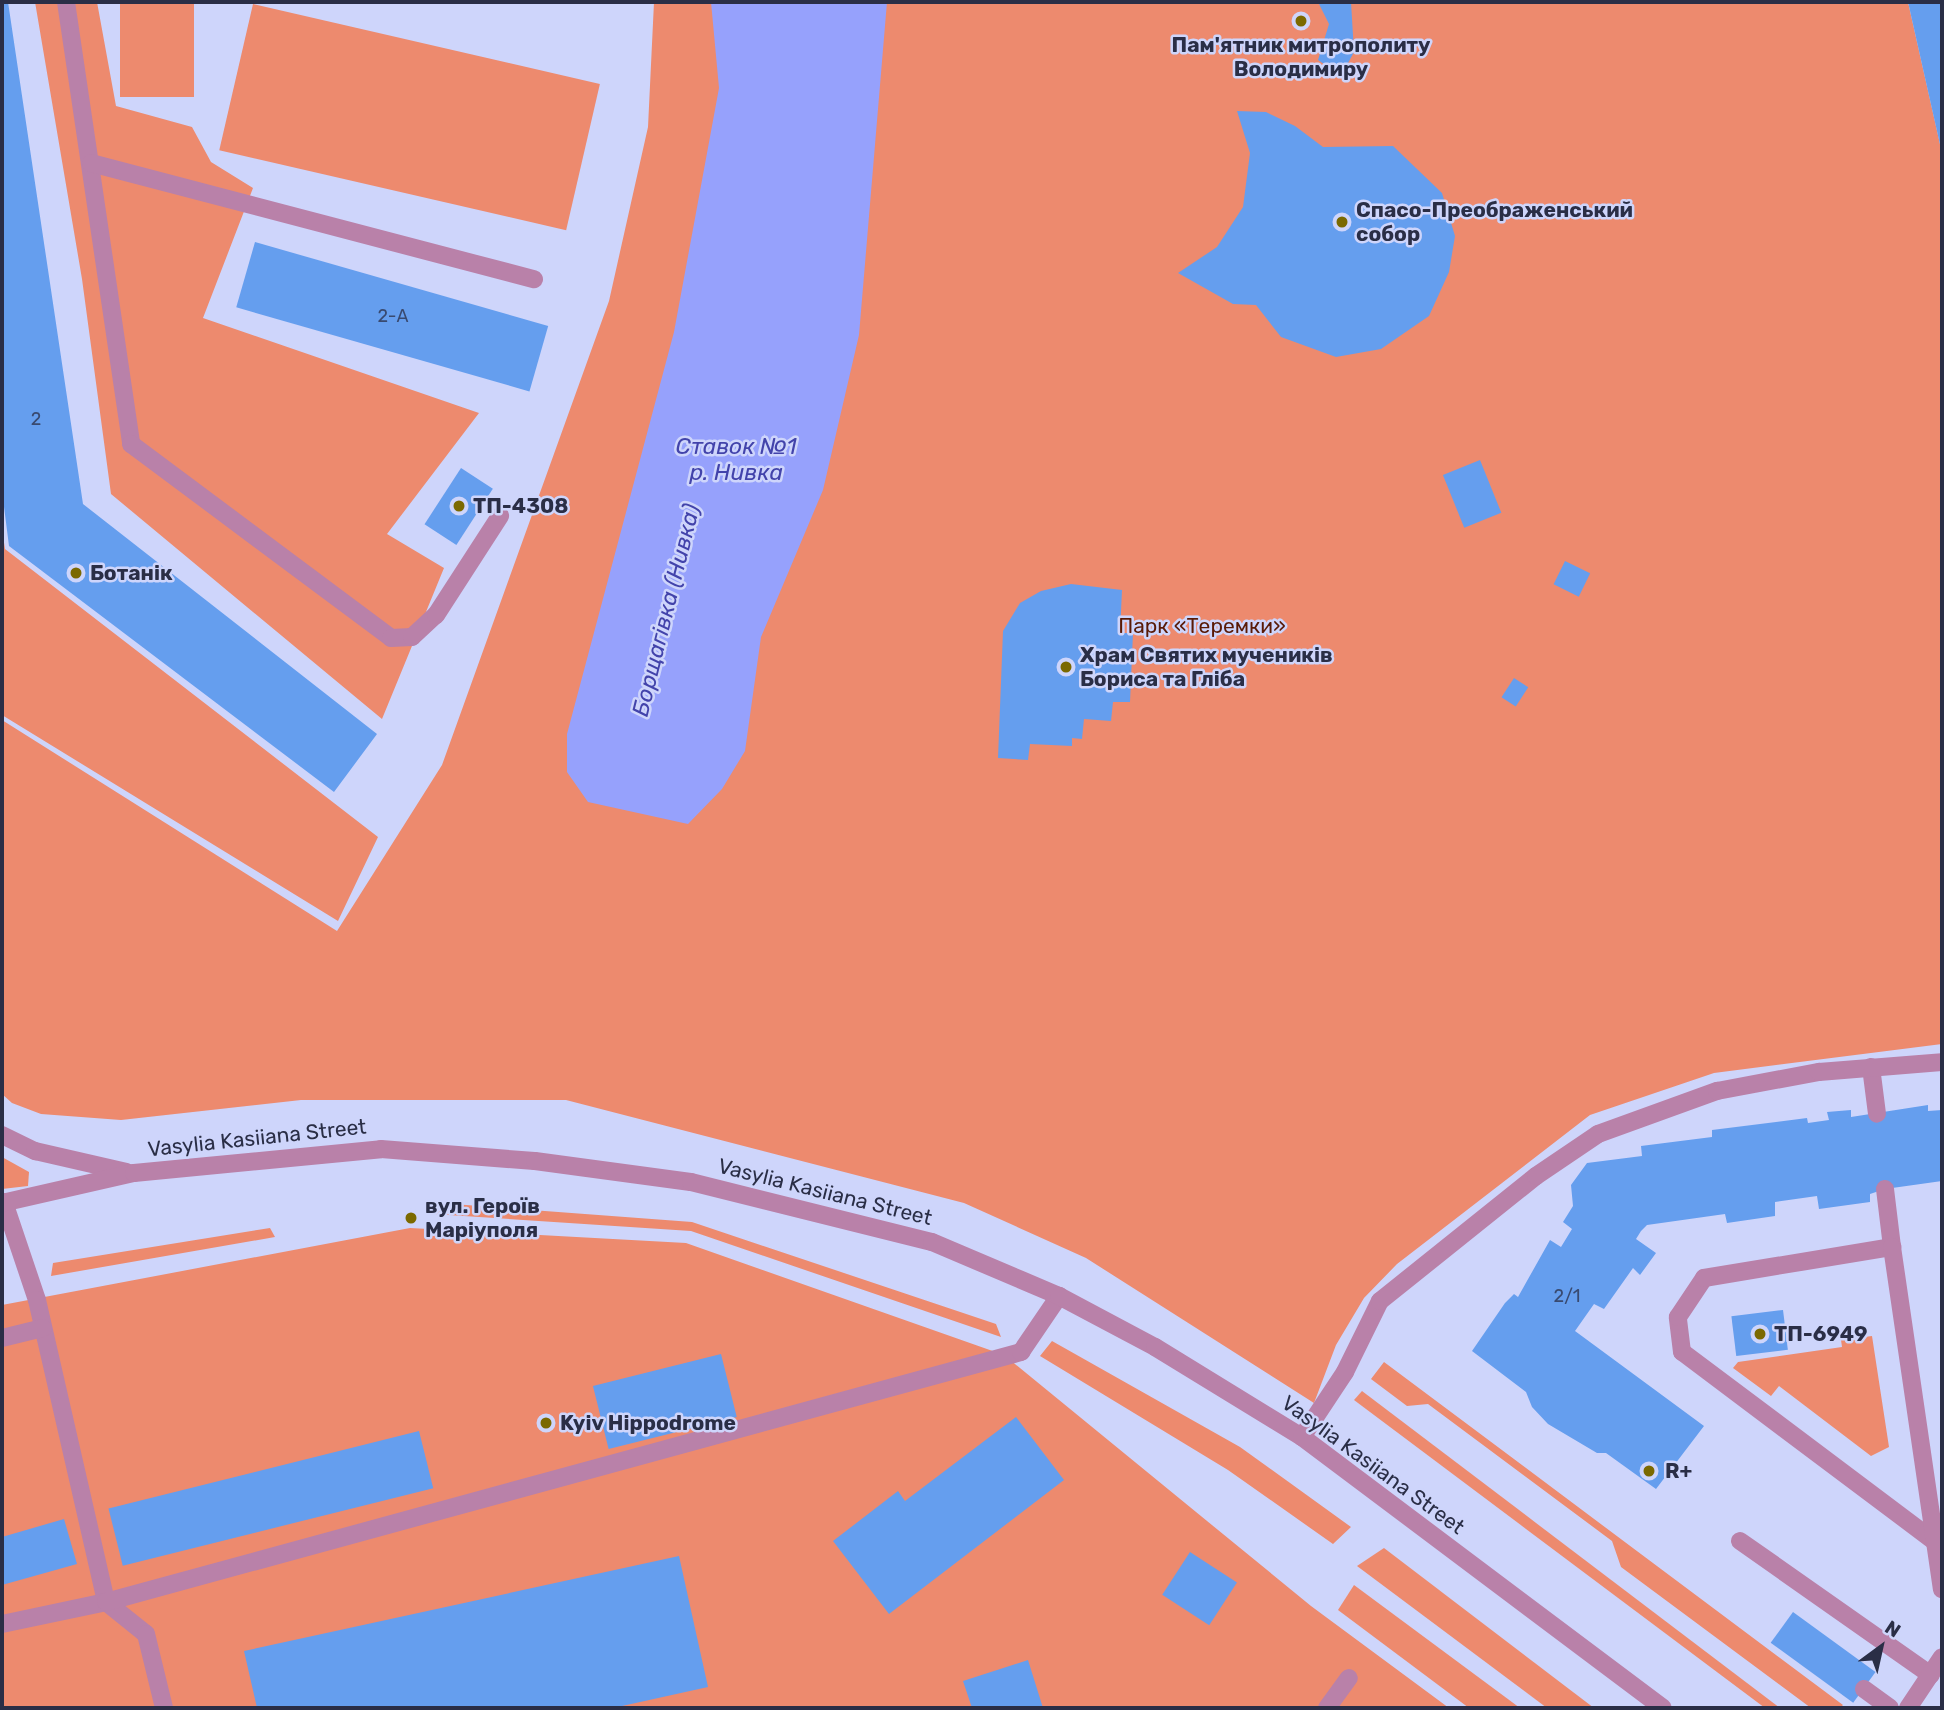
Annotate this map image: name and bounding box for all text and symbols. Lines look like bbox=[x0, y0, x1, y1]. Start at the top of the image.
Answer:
marker: Пам'ятник митрополиту Володимиру bbox=[1293, 13, 1309, 29]
place label: Пам'ятник митрополиту Володимиру bbox=[1171, 32, 1431, 82]
place label: Спасо-Преображенський собор bbox=[1356, 197, 1633, 247]
marker: Спасо-Преображенський собор bbox=[1334, 214, 1350, 230]
house number: 2-А bbox=[378, 305, 408, 327]
house number: 2 bbox=[31, 408, 41, 430]
water label: Ставок №1 р. Нивка bbox=[676, 432, 796, 486]
place label: ТП-4308 bbox=[473, 493, 569, 519]
marker: ТП-4308 bbox=[451, 498, 467, 514]
water label: Борщагівка (Нивка) bbox=[626, 501, 706, 719]
place label: Ботанік bbox=[90, 560, 173, 586]
marker: Ботанік bbox=[68, 565, 84, 581]
park label: Парк «Теремки» bbox=[1118, 613, 1286, 639]
place label: Храм Святих мучеників Бориса та Гліба bbox=[1080, 642, 1333, 692]
marker: Храм Святих мучеників Бориса та Гліба bbox=[1058, 659, 1074, 675]
street label: Vasylia Kasiiana Street bbox=[146, 1114, 368, 1162]
street label: Vasylia Kasiiana Street bbox=[715, 1153, 935, 1231]
place label: вул. Героїв Маріуполя bbox=[425, 1193, 540, 1243]
marker: вул. Героїв Маріуполя bbox=[403, 1210, 419, 1226]
house number: 2/1 bbox=[1554, 1285, 1580, 1307]
place label: ТП-6949 bbox=[1774, 1321, 1868, 1347]
marker: ТП-6949 bbox=[1752, 1326, 1768, 1342]
street label: Vasylia Kasiiana Street bbox=[1277, 1390, 1469, 1540]
place label: Kyiv Hippodrome bbox=[560, 1410, 737, 1436]
marker: Kyiv Hippodrome bbox=[538, 1415, 554, 1431]
place label: R+ bbox=[1665, 1458, 1692, 1484]
marker: R+ bbox=[1639, 1461, 1659, 1481]
north arrow bbox=[1846, 1612, 1916, 1682]
text: N bbox=[1881, 1616, 1905, 1642]

